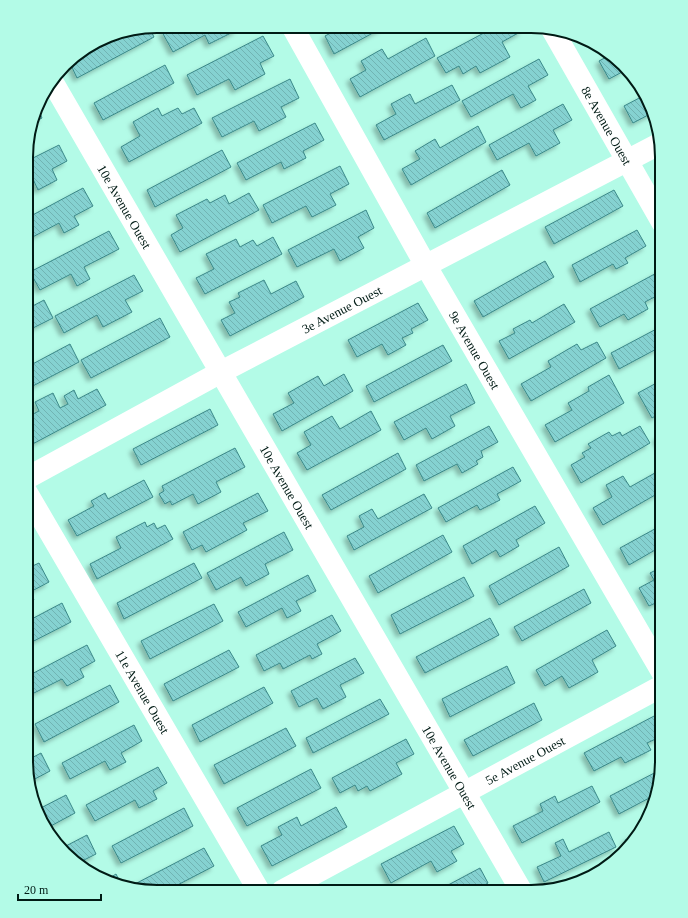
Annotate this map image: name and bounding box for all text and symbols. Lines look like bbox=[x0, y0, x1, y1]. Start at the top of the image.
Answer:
street label: 8e Avenue Ouest bbox=[579, 84, 635, 168]
street label: 10e Avenue Ouest bbox=[95, 162, 155, 251]
street label: 3e Avenue Ouest bbox=[299, 282, 384, 336]
street label: 9e Avenue Ouest bbox=[446, 308, 504, 392]
street label: 10e Avenue Ouest bbox=[257, 442, 318, 532]
street label: 11e Avenue Ouest bbox=[113, 647, 173, 736]
street label: 10e Avenue Ouest bbox=[419, 722, 480, 812]
street label: 5e Avenue Ouest bbox=[483, 732, 567, 787]
scale bar bbox=[18, 876, 101, 902]
text: 20 m bbox=[24, 883, 49, 897]

